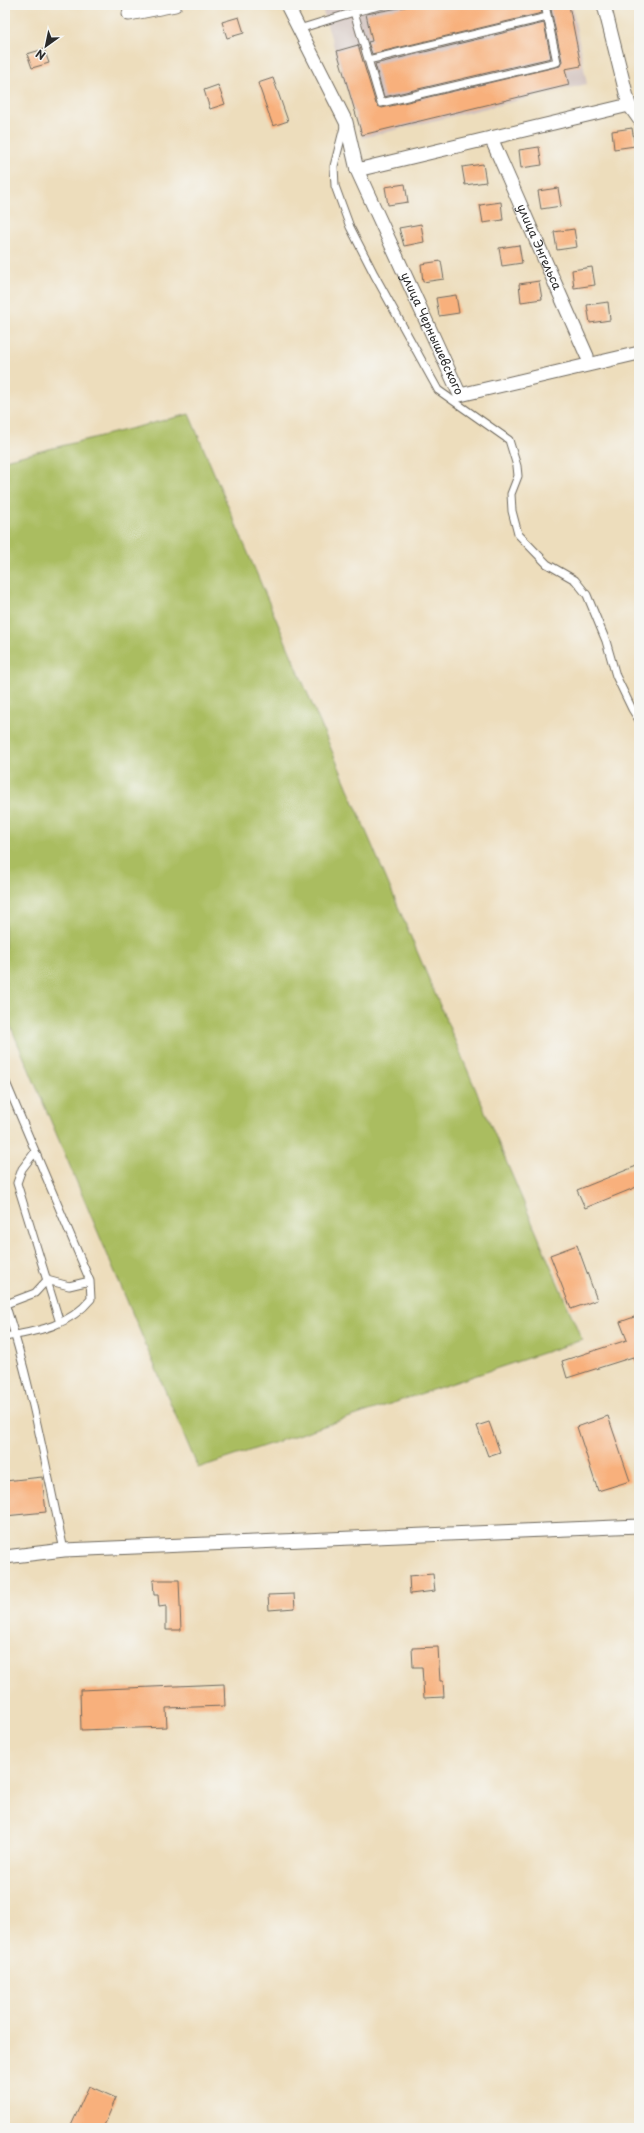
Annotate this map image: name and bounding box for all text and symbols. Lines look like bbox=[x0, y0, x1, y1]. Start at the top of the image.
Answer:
north arrow bbox=[26, 26, 66, 66]
text: N bbox=[32, 45, 49, 64]
street label: улица Энгельса bbox=[513, 201, 567, 293]
street label: улица Чернышевского bbox=[397, 269, 469, 398]

